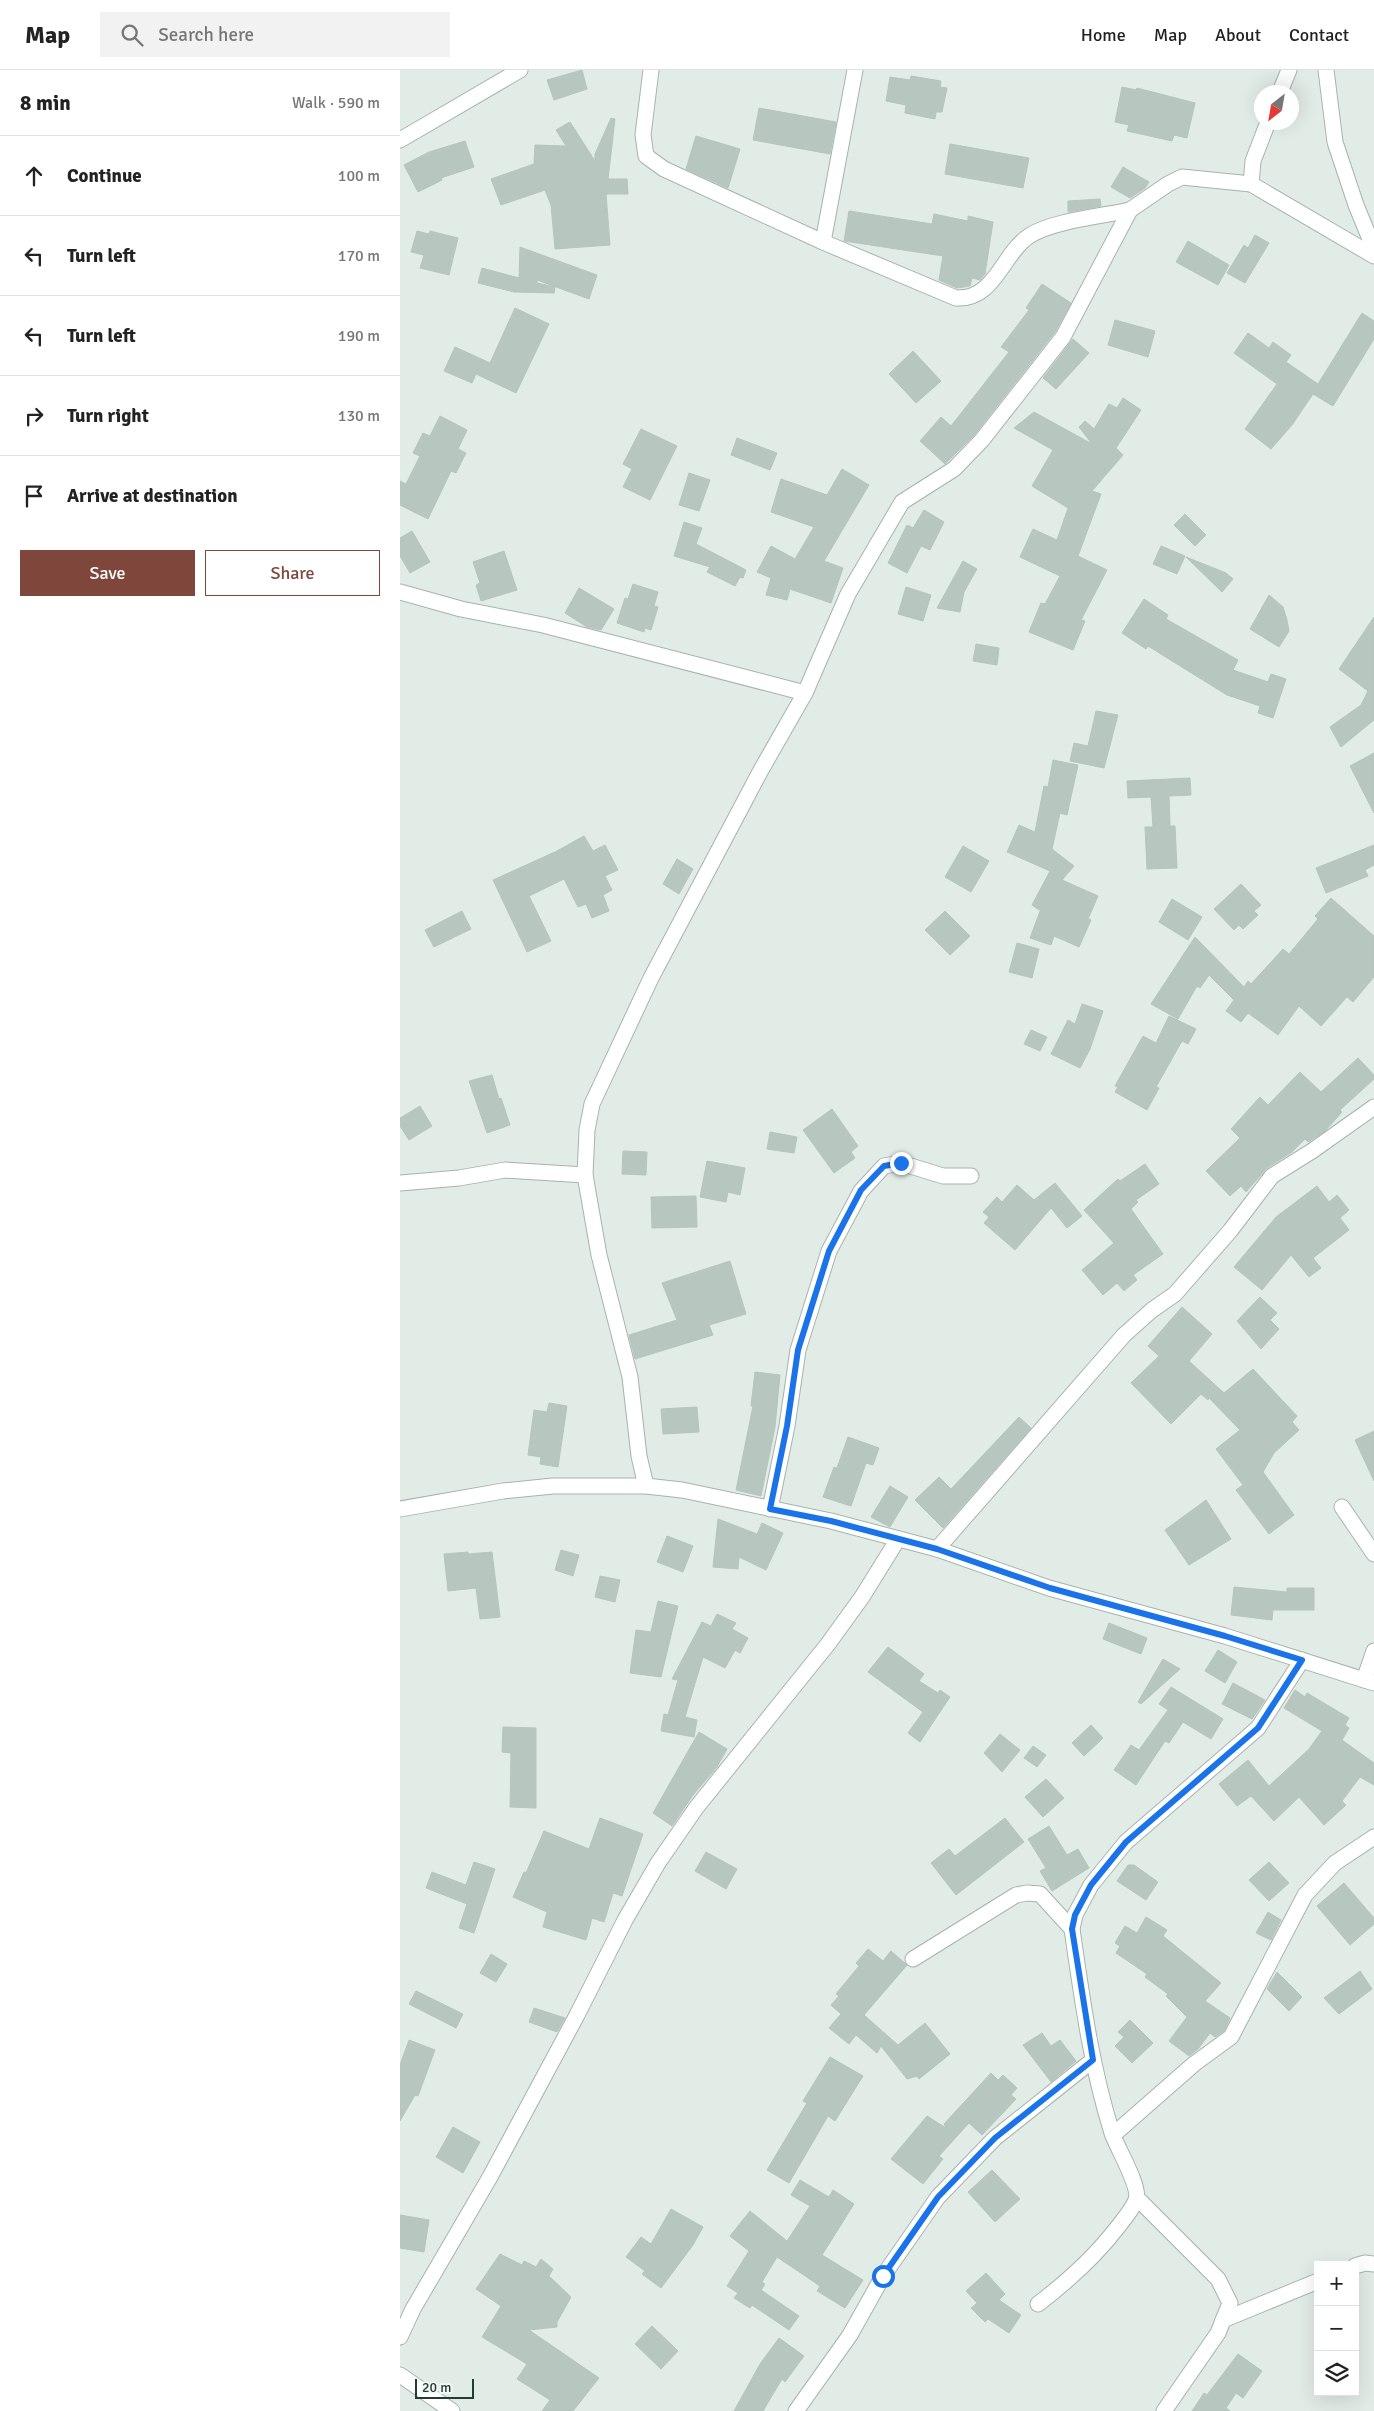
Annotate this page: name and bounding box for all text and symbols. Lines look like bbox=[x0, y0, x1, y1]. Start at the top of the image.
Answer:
search box bbox=[100, 12, 450, 57]
text: Map bbox=[25, 20, 70, 50]
icon: search bbox=[118, 21, 146, 49]
text: Search here bbox=[158, 23, 254, 47]
text: Home bbox=[1081, 24, 1126, 46]
text: Map bbox=[1154, 24, 1187, 46]
text: About bbox=[1215, 24, 1261, 46]
text: Contact bbox=[1289, 24, 1349, 46]
north arrow bbox=[1254, 85, 1299, 130]
text: 8 min bbox=[20, 90, 71, 116]
text: Walk · 590 m bbox=[292, 93, 380, 113]
icon: ahead bbox=[20, 162, 48, 190]
text: Continue bbox=[67, 164, 142, 188]
text: 100 m bbox=[338, 166, 380, 186]
icon: left bbox=[20, 242, 48, 270]
text: Turn left bbox=[67, 244, 136, 268]
text: 170 m bbox=[338, 246, 380, 266]
icon: left bbox=[20, 322, 48, 350]
text: Turn left bbox=[67, 324, 136, 348]
text: 190 m bbox=[338, 326, 380, 346]
icon: right bbox=[20, 402, 48, 430]
text: Turn right bbox=[67, 404, 149, 428]
text: 130 m bbox=[338, 406, 380, 426]
icon: arrive bbox=[20, 482, 48, 510]
text: Arrive at destination bbox=[67, 484, 238, 508]
button: Save bbox=[20, 550, 195, 596]
button: Share bbox=[205, 550, 380, 596]
route end bbox=[890, 1152, 913, 1175]
map controls bbox=[1314, 2261, 1359, 2396]
button: + bbox=[1314, 2261, 1359, 2306]
route start bbox=[872, 2265, 895, 2288]
button: − bbox=[1314, 2306, 1359, 2351]
button: layers bbox=[1314, 2351, 1359, 2396]
scale bar bbox=[415, 2376, 474, 2399]
text: 20 m bbox=[422, 2379, 451, 2396]

